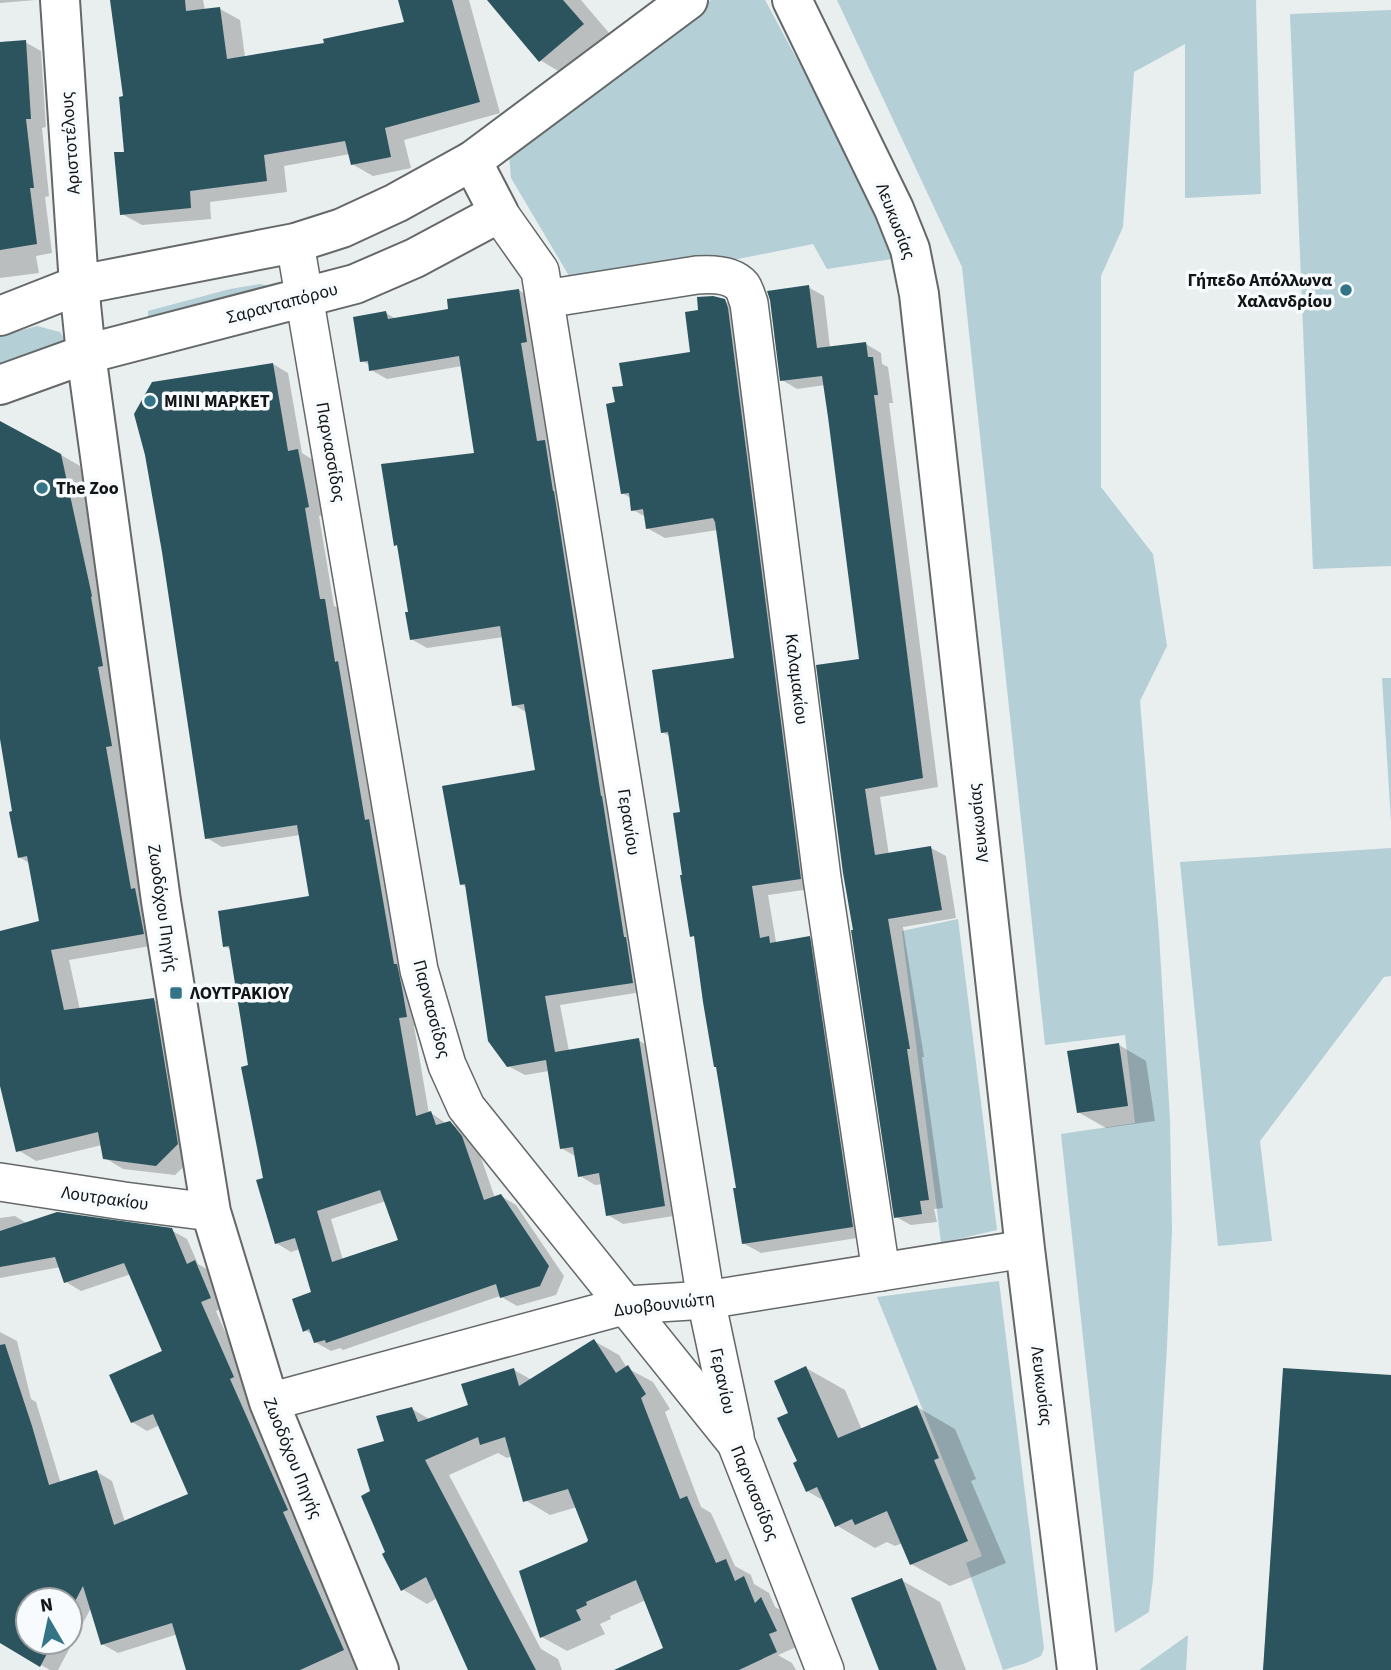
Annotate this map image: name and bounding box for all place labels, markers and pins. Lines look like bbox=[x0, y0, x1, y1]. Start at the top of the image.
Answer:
place label: Γήπεδο Απόλλωνα Χαλανδρίου bbox=[1188, 268, 1332, 314]
marker: Γήπεδο Απόλλωνα Χαλανδρίου bbox=[1338, 282, 1354, 298]
place label: ΜΙΝΙ ΜΑΡΚΕΤ bbox=[164, 389, 270, 414]
marker: ΜΙΝΙ ΜΑΡΚΕΤ bbox=[142, 393, 158, 409]
place label: The Zoo bbox=[56, 476, 119, 501]
marker: The Zoo bbox=[34, 480, 50, 496]
place label: ΛΟΥΤΡΑΚΙΟΥ bbox=[189, 981, 289, 1006]
marker: ΛΟΥΤΡΑΚΙΟΥ bbox=[168, 985, 184, 1001]

